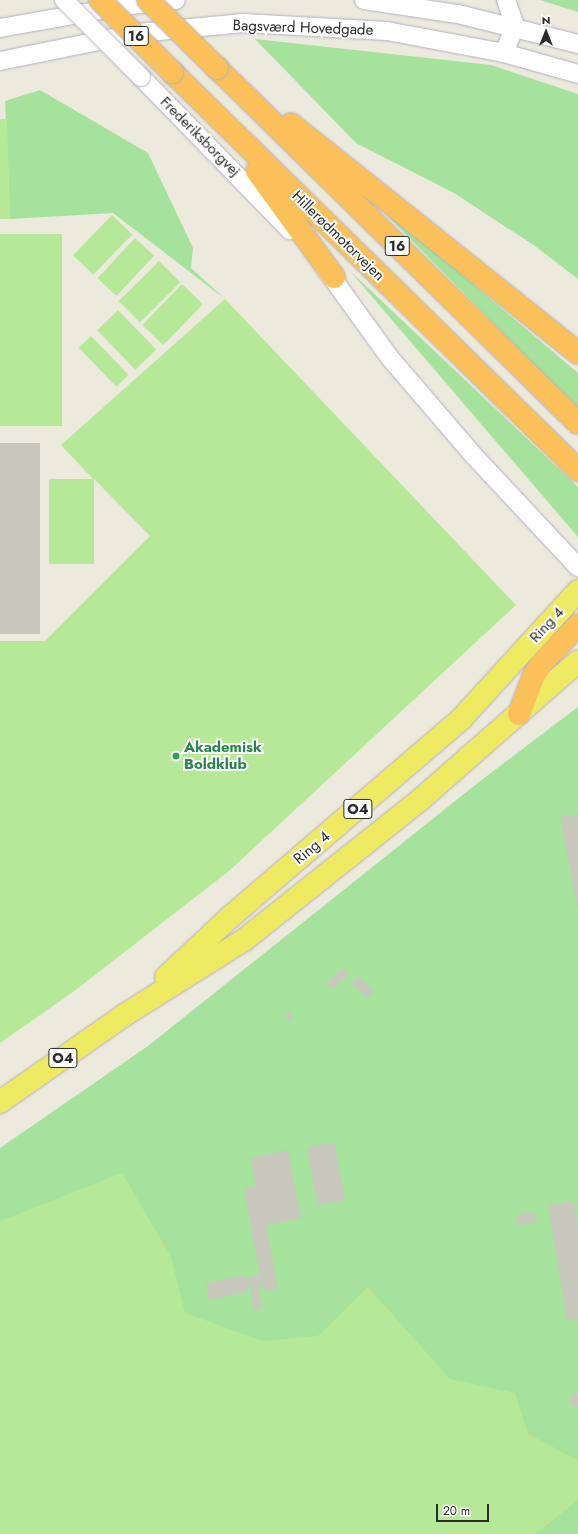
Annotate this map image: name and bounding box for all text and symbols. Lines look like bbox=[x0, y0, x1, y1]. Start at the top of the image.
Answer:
north arrow bbox=[526, 12, 566, 52]
text: N bbox=[542, 12, 550, 28]
street label: Bagsværd Hovedgade bbox=[232, 17, 374, 39]
road number: 16 bbox=[123, 24, 149, 48]
street label: Frederiksborgvej bbox=[156, 93, 244, 181]
street label: Hillerødmotorvejen bbox=[288, 187, 388, 285]
road number: 16 bbox=[384, 234, 410, 258]
street label: Ring 4 bbox=[526, 604, 568, 646]
place label: Akademisk Boldklub bbox=[184, 738, 262, 773]
marker: Akademisk Boldklub bbox=[171, 751, 181, 761]
road number: O4 bbox=[343, 797, 373, 821]
street label: Ring 4 bbox=[290, 828, 334, 868]
road number: O4 bbox=[48, 1046, 78, 1070]
scale bar bbox=[438, 1496, 491, 1522]
text: 20 m bbox=[443, 1502, 470, 1520]

